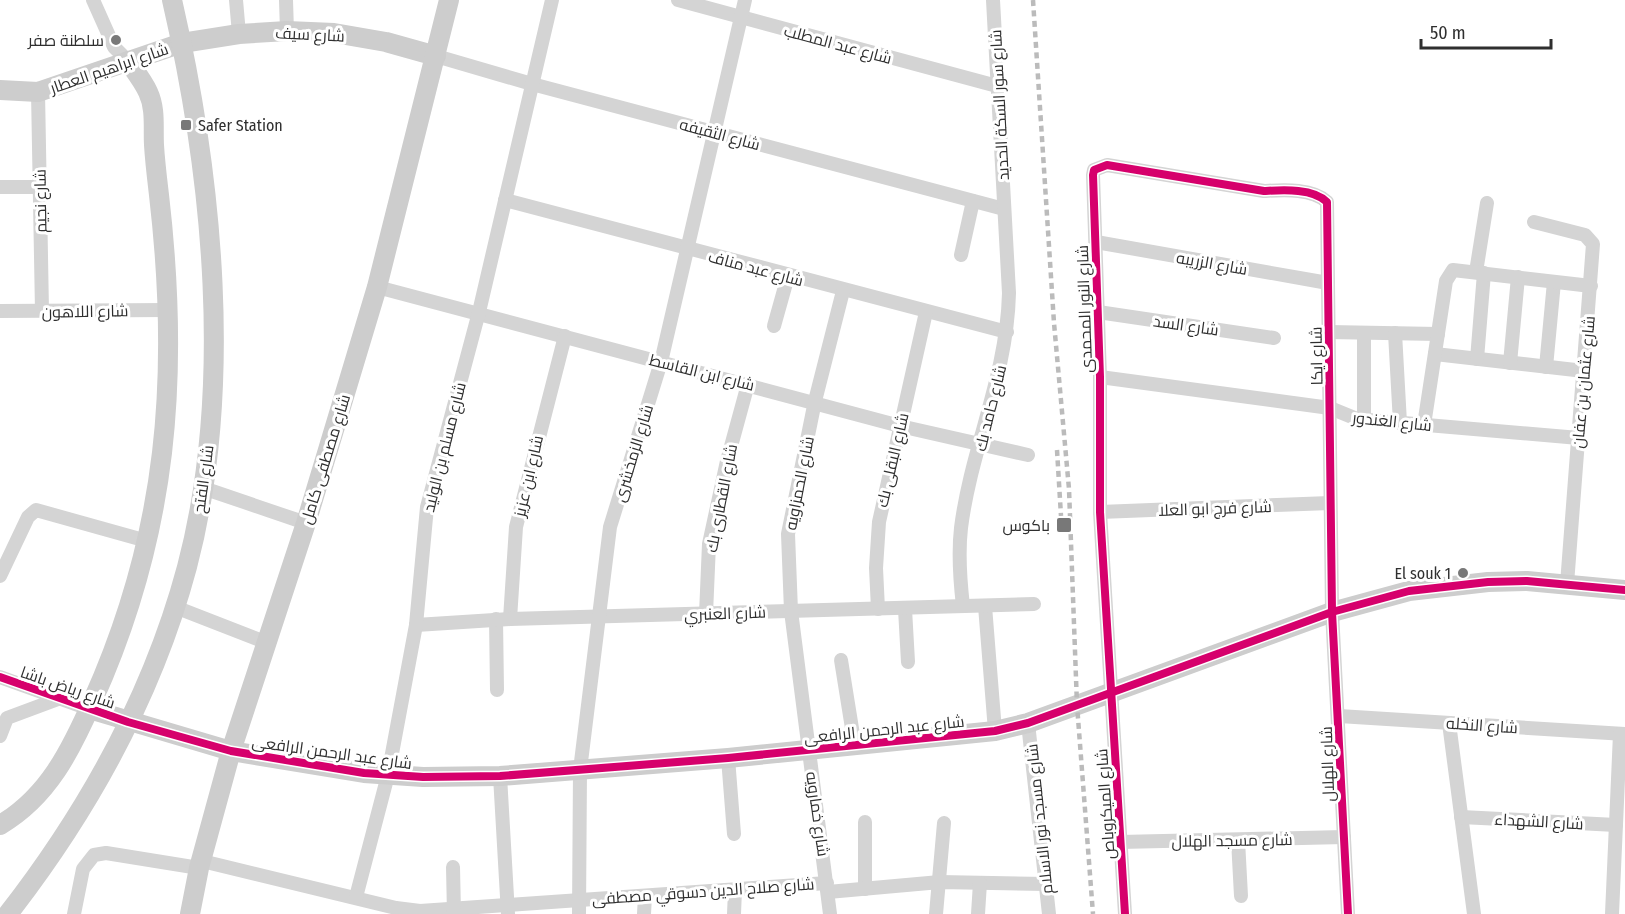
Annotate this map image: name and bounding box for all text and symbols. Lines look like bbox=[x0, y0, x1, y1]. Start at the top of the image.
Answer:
scale bar bbox=[1421, 12, 1552, 50]
street label: شارع عبد المطلب bbox=[781, 21, 894, 70]
text: 50 m bbox=[1430, 22, 1466, 44]
street label: شارع سيف bbox=[275, 23, 345, 48]
street label: شارع سور السكة الحديد bbox=[986, 29, 1015, 181]
place label: سلطنة صفر bbox=[27, 31, 104, 50]
marker: سلطنة صفر bbox=[109, 33, 123, 47]
street label: شارع ابراهيم العطار bbox=[47, 39, 172, 100]
street label: شارع الثقيفه bbox=[677, 115, 762, 156]
place label: Safer Station bbox=[198, 116, 283, 135]
marker: Safer Station bbox=[179, 118, 193, 132]
street label: شارع نجيم bbox=[30, 169, 53, 233]
street label: شارع النور المحمدى bbox=[1073, 245, 1098, 373]
street label: شارع عبد مناف bbox=[706, 247, 805, 292]
street label: شارع الزريبه bbox=[1174, 248, 1249, 281]
street label: شارع اللاهون bbox=[41, 301, 129, 324]
street label: شارع السد bbox=[1152, 312, 1220, 341]
street label: شارع عثمان بن عفان bbox=[1568, 315, 1601, 449]
street label: شارع ايكا bbox=[1306, 327, 1329, 385]
street label: شارع ابن القاسط bbox=[647, 350, 757, 397]
street label: شارع حامد بك bbox=[971, 363, 1012, 454]
street label: شارع مسلم بن الوليد bbox=[419, 380, 472, 514]
street label: شارع مصطفى كامل bbox=[297, 392, 356, 527]
street label: شارع الزمخشرى bbox=[610, 402, 659, 505]
street label: شارع الغندور bbox=[1350, 408, 1433, 437]
street label: شارع البقلى بك bbox=[872, 411, 915, 510]
street label: شارع ابن عزيز bbox=[510, 434, 549, 520]
street label: شارع الحمزاويه bbox=[781, 435, 820, 532]
street label: شارع القطارى بك bbox=[702, 442, 743, 554]
street label: شارع الفتح bbox=[189, 444, 220, 515]
street label: شارع فرج ابو العلا bbox=[1158, 497, 1272, 522]
place label: باكوس bbox=[1002, 516, 1050, 536]
marker: باكوس bbox=[1055, 516, 1073, 534]
place label: El souk 1 bbox=[1395, 564, 1451, 583]
marker: El souk 1 bbox=[1456, 566, 1470, 580]
street label: شارع العنبري bbox=[684, 603, 767, 628]
street label: شارع رياض باشا bbox=[17, 662, 118, 714]
street label: شارع عبد الرحمن الرافعى bbox=[803, 712, 965, 749]
street label: شارع النخله bbox=[1445, 714, 1519, 739]
street label: شارع الهلال bbox=[1317, 726, 1340, 802]
street label: شارع عبد الرحمن الرافعى bbox=[251, 732, 413, 775]
street label: شارع مسجد نور الاسلام bbox=[1022, 743, 1059, 895]
street label: شارع الميكروباص bbox=[1092, 748, 1121, 860]
street label: شارع خمارويه bbox=[800, 770, 833, 858]
street label: شارع الشهداء bbox=[1494, 810, 1584, 835]
street label: شارع مسجد الهلال bbox=[1171, 830, 1293, 853]
street label: شارع صلاح الدين دسوقي مصطفى bbox=[591, 874, 815, 913]

